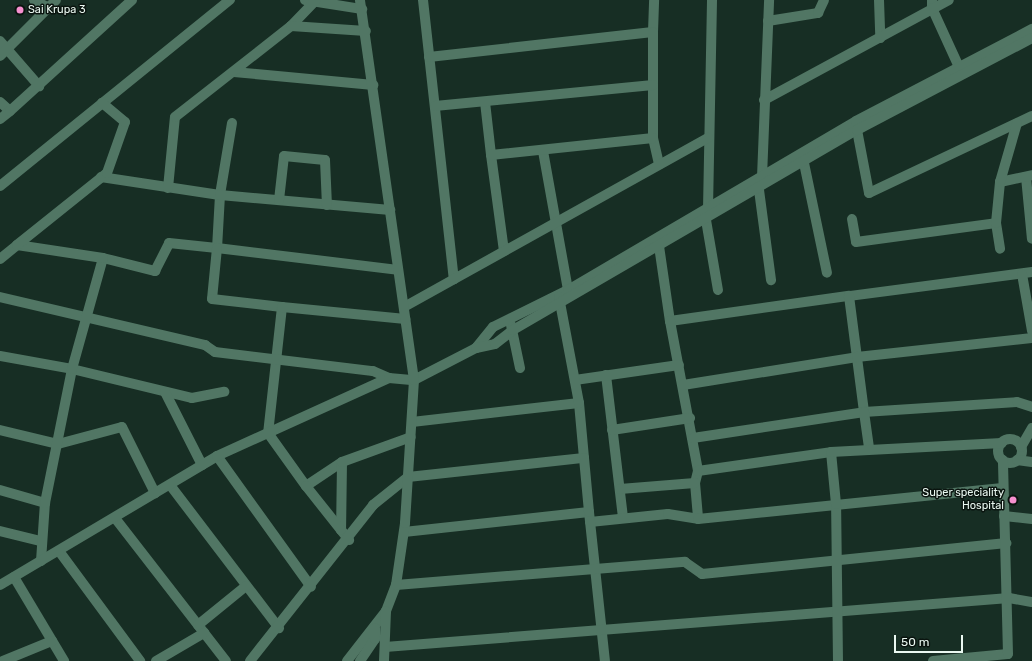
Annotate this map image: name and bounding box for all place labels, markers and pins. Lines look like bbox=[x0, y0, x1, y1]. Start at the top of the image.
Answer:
place label: Sai Krupa 3 bbox=[28, 3, 86, 17]
marker: Sai Krupa 3 bbox=[15, 5, 25, 15]
place label: Super speciality Hospital bbox=[922, 487, 1004, 513]
marker: Super speciality Hospital bbox=[1007, 494, 1019, 506]

